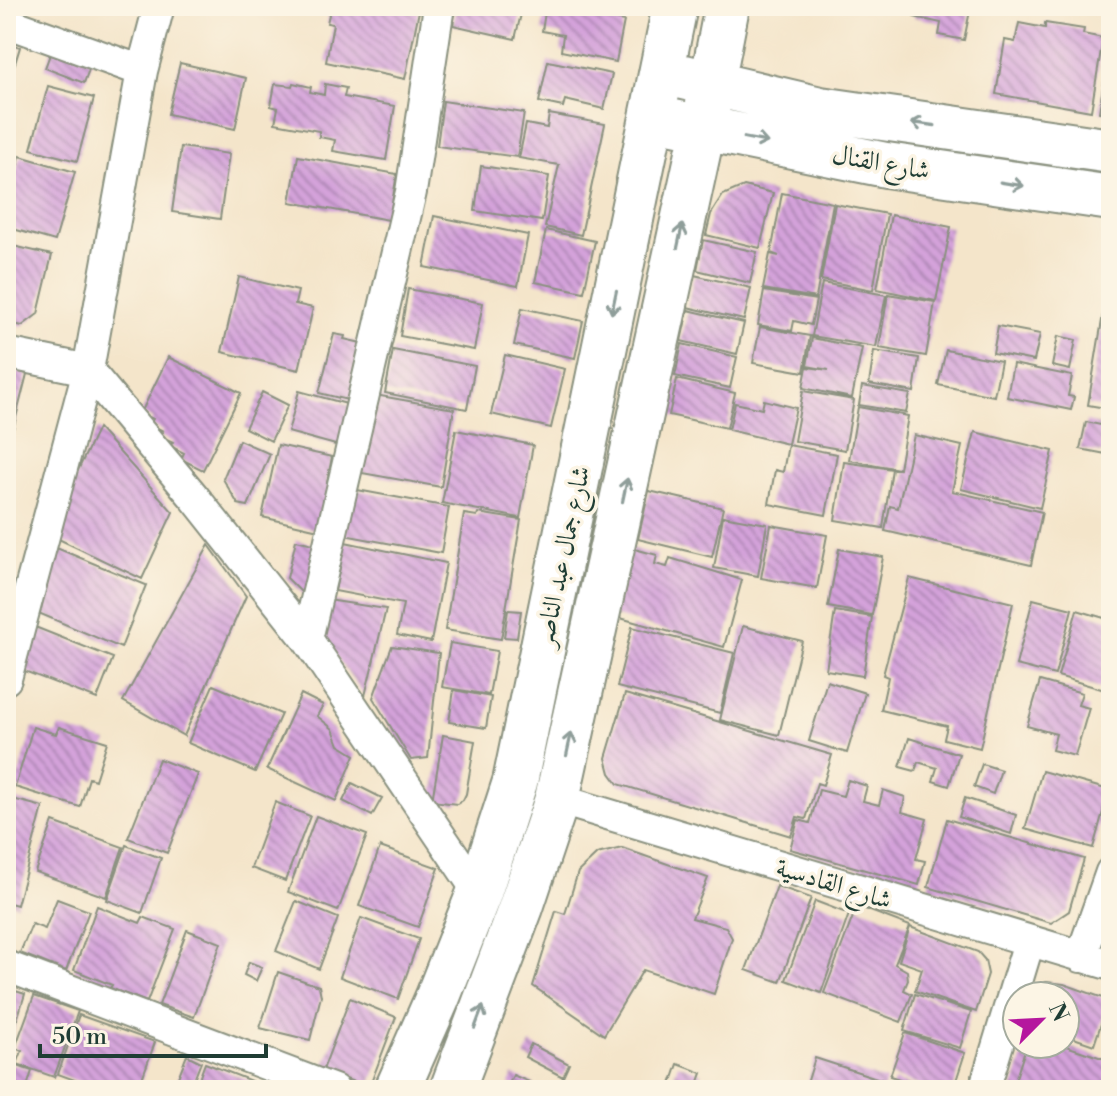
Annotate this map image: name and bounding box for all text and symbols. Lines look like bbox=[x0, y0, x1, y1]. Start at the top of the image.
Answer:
one-way arrow bbox=[911, 116, 936, 131]
one-way arrow bbox=[743, 133, 768, 148]
street label: شارع القنال bbox=[829, 139, 932, 192]
one-way arrow bbox=[999, 177, 1024, 192]
one-way arrow bbox=[673, 223, 688, 249]
one-way arrow bbox=[606, 289, 621, 314]
street label: شارع جمال عبد الناصر bbox=[528, 463, 603, 653]
one-way arrow bbox=[618, 478, 633, 503]
one-way arrow bbox=[562, 732, 577, 757]
street label: شارع القادسية bbox=[771, 851, 895, 921]
north arrow bbox=[1001, 980, 1081, 1060]
text: N bbox=[1042, 999, 1074, 1026]
one-way arrow bbox=[473, 1005, 487, 1030]
scale bar bbox=[40, 1008, 266, 1058]
text: 50 m bbox=[52, 1022, 107, 1052]

